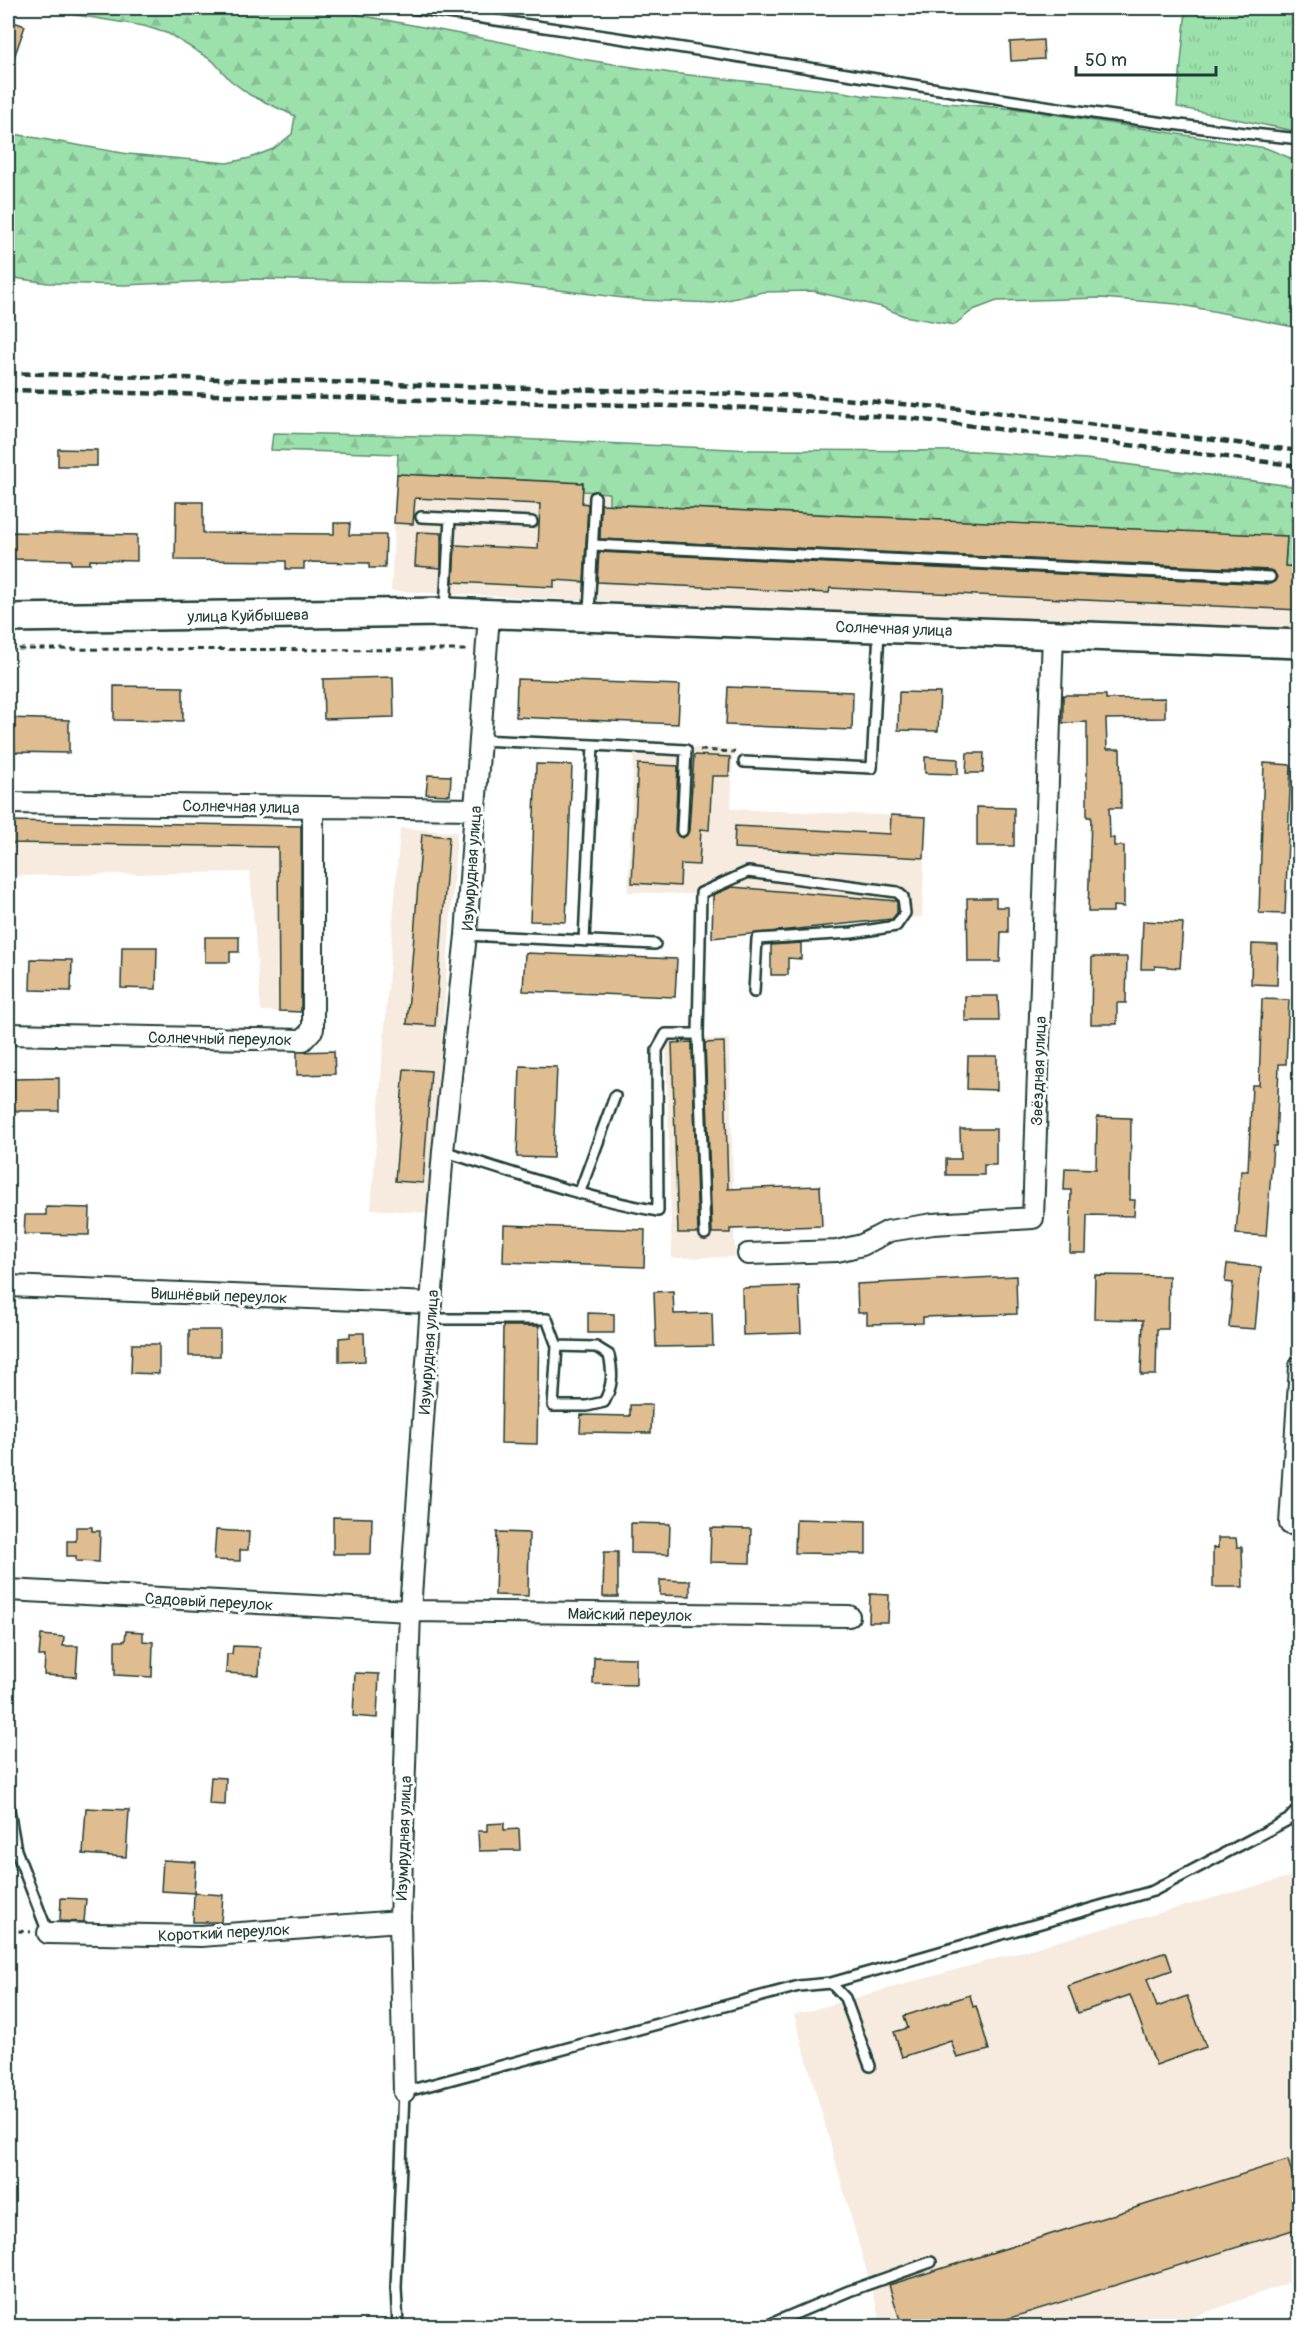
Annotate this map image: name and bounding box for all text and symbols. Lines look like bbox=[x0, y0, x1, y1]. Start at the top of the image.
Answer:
scale bar bbox=[1076, 39, 1216, 77]
text: 50 m bbox=[1085, 49, 1127, 72]
street label: улица Куйбышева bbox=[186, 605, 309, 627]
street label: Солнечная улица bbox=[835, 617, 953, 641]
street label: Солнечная улица bbox=[182, 796, 300, 818]
street label: Изумрудная улица bbox=[458, 805, 486, 931]
street label: Звёздная улица bbox=[1027, 1016, 1051, 1126]
street label: Солнечный переулок bbox=[148, 1028, 292, 1050]
street label: Вишнёвый переулок bbox=[150, 1284, 288, 1308]
street label: Изумрудная улица bbox=[415, 1289, 443, 1415]
street label: Садовый переулок bbox=[144, 1589, 274, 1615]
street label: Майский переулок bbox=[567, 1604, 693, 1626]
street label: Изумрудная улица bbox=[392, 1775, 416, 1901]
street label: Короткий переулок bbox=[158, 1920, 291, 1946]

